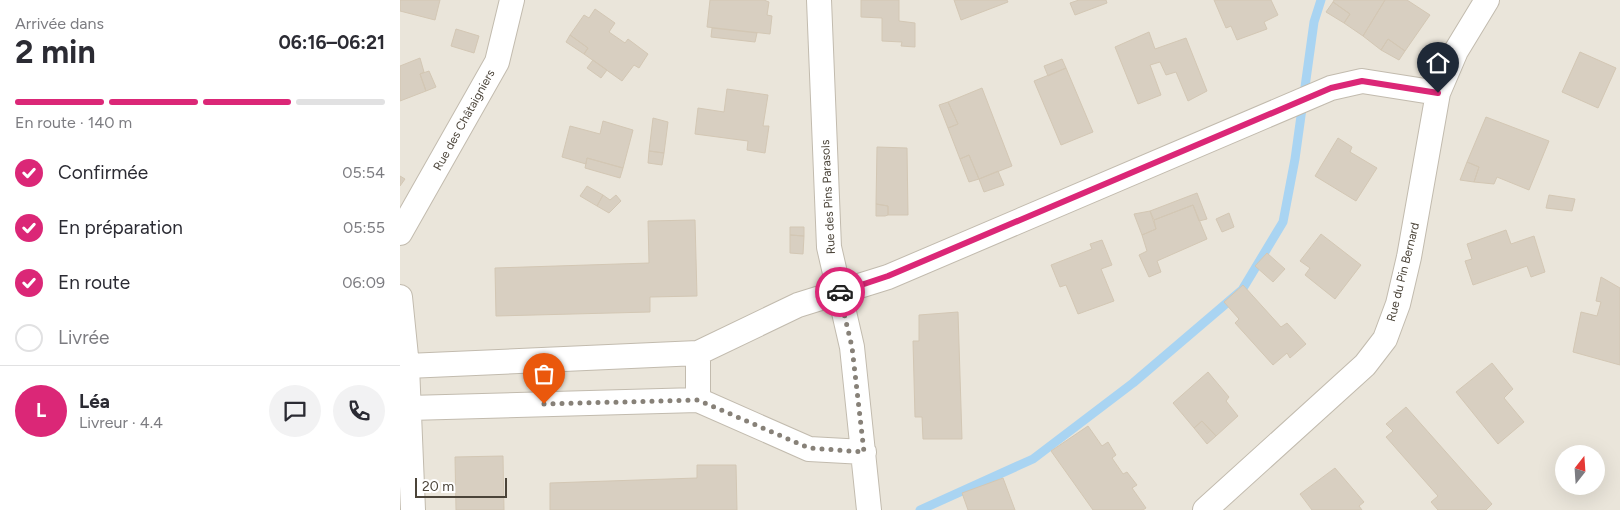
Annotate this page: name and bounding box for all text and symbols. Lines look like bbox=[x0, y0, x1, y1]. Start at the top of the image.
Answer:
text: Arrivée dans bbox=[15, 14, 104, 33]
text: 06:16–06:21 bbox=[278, 31, 385, 54]
text: 2 min bbox=[15, 33, 96, 71]
pin bbox=[1417, 42, 1459, 93]
icon: home bbox=[1424, 49, 1452, 77]
street label: Rue des Châtaigniers bbox=[430, 67, 498, 173]
text: En route · 140 m bbox=[15, 113, 132, 132]
street label: Rue des Pins Parasols bbox=[818, 139, 838, 255]
icon: check bbox=[15, 159, 43, 187]
text: Confirmée bbox=[58, 161, 148, 184]
text: 05:54 bbox=[342, 163, 385, 182]
icon: check bbox=[15, 214, 43, 242]
text: En préparation bbox=[58, 216, 183, 239]
text: 05:55 bbox=[343, 218, 385, 237]
street label: Rue du Pin Bernard bbox=[1384, 221, 1422, 323]
courier bbox=[815, 267, 865, 317]
icon: check bbox=[15, 269, 43, 297]
text: En route bbox=[58, 271, 130, 294]
text: 06:09 bbox=[342, 273, 385, 292]
icon: car bbox=[826, 278, 854, 306]
text: Livrée bbox=[58, 326, 109, 349]
pin bbox=[523, 353, 565, 404]
icon: bag bbox=[530, 360, 558, 388]
button: chat bbox=[269, 385, 321, 437]
button: phone bbox=[333, 385, 385, 437]
text: Léa bbox=[79, 390, 110, 413]
text: L bbox=[36, 399, 46, 422]
text: Livreur · 4.4 bbox=[79, 413, 163, 432]
north arrow bbox=[1555, 445, 1605, 495]
map controls bbox=[1555, 445, 1605, 495]
scale bar bbox=[415, 475, 508, 498]
text: 20 m bbox=[422, 478, 454, 495]

